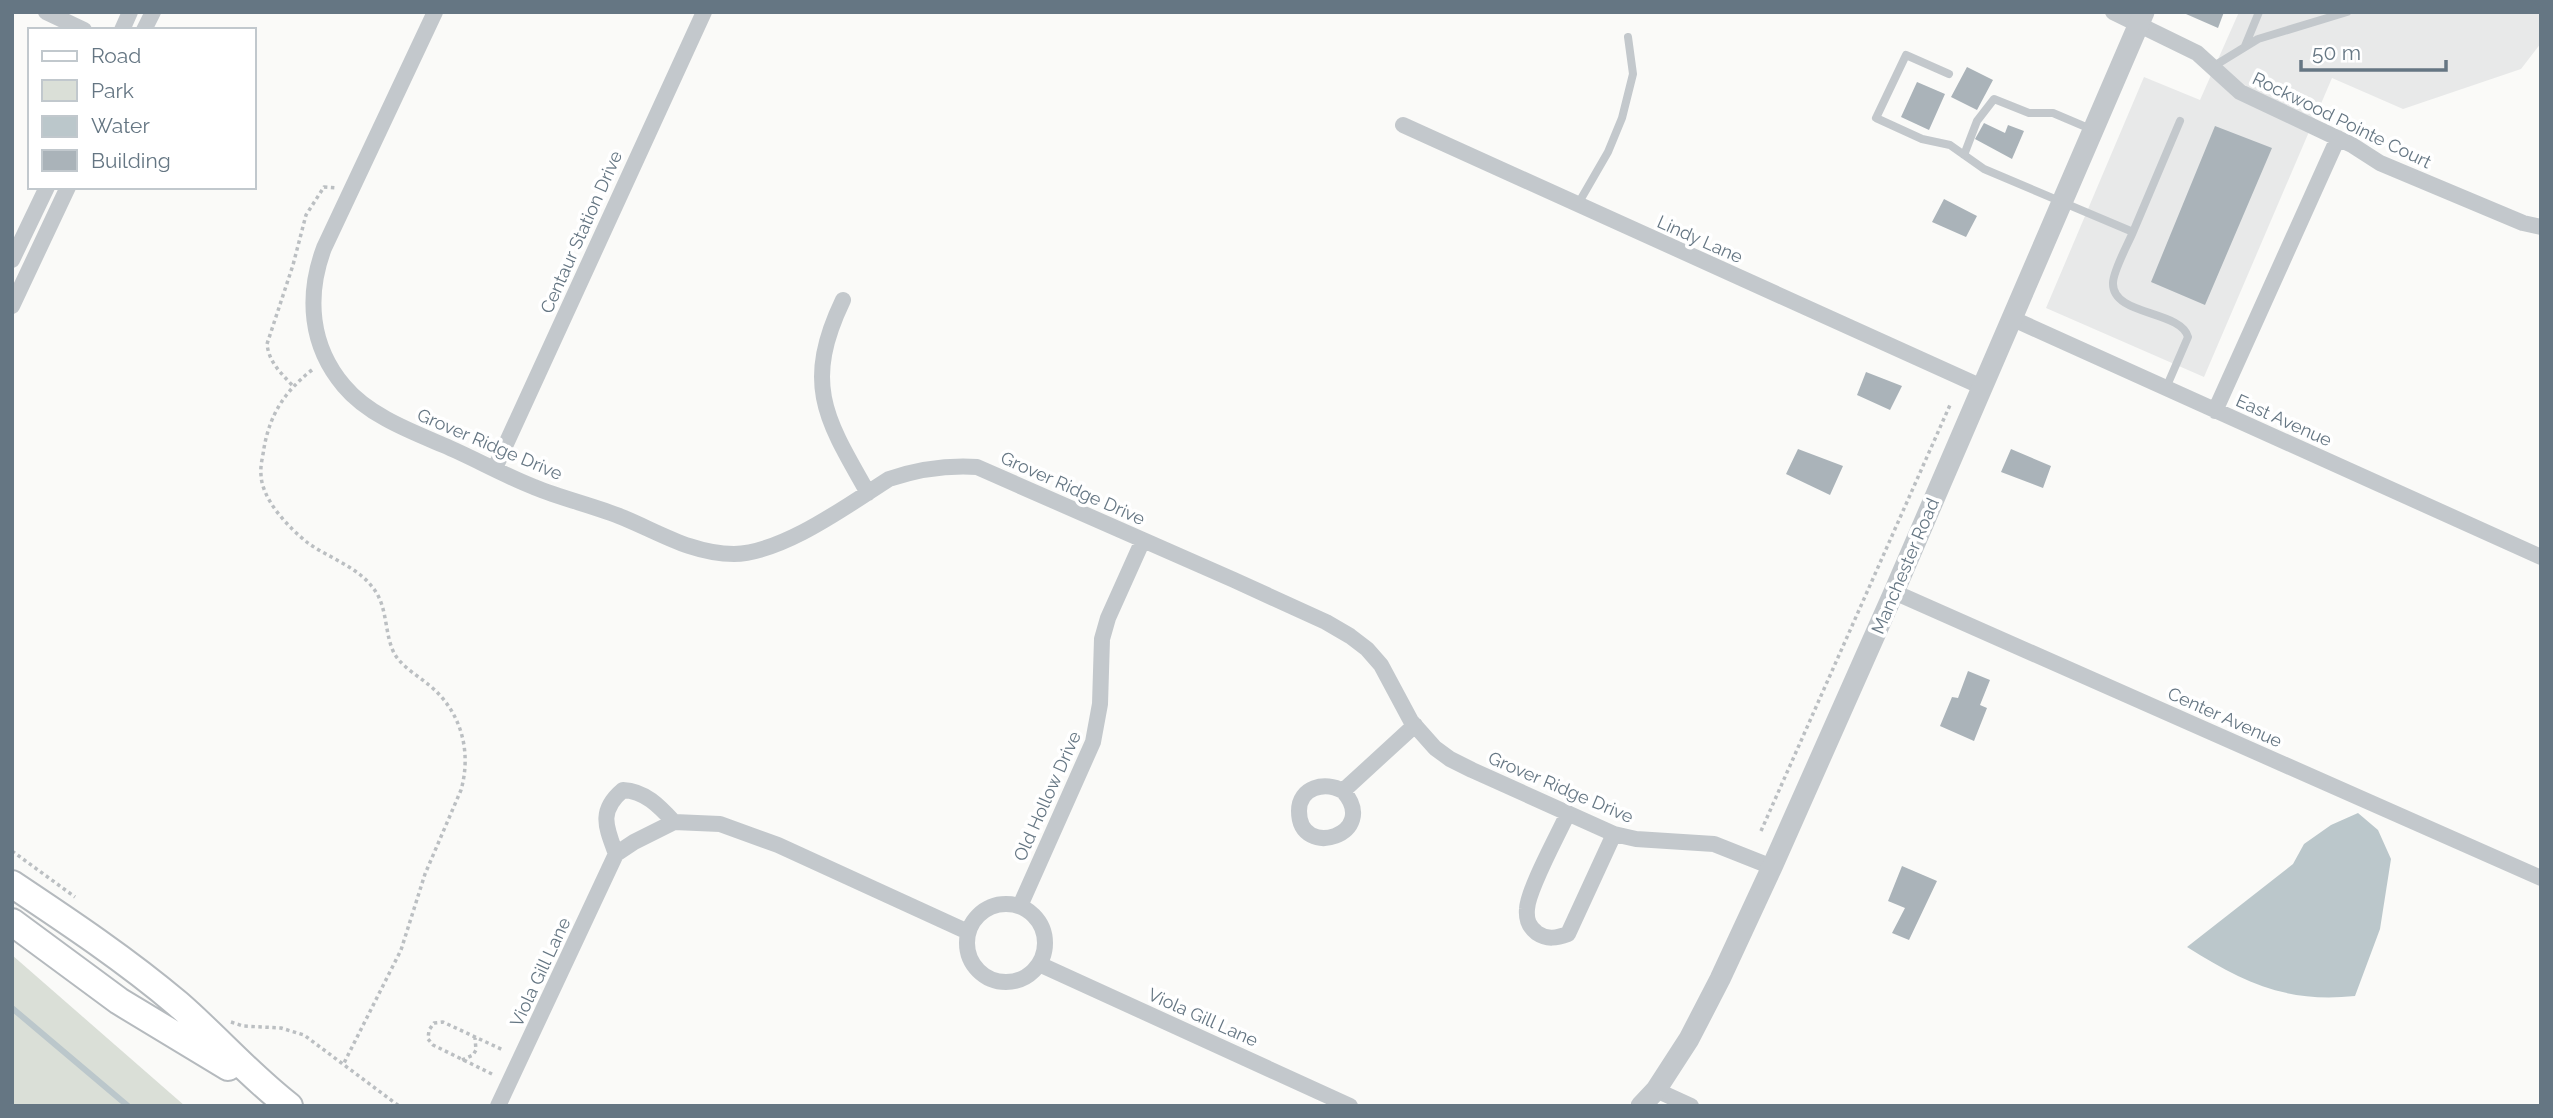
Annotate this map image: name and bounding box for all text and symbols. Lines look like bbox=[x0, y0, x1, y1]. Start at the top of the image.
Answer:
legend bbox=[28, 28, 256, 189]
scale bar bbox=[2301, 28, 2446, 72]
text: 50 m bbox=[2312, 40, 2361, 65]
text: Road bbox=[91, 43, 141, 68]
street label: Rockwood Pointe Court bbox=[2249, 68, 2435, 172]
text: Park bbox=[91, 78, 134, 103]
text: Water bbox=[91, 113, 150, 138]
street label: Centaur Station Drive bbox=[536, 147, 626, 316]
text: Building bbox=[91, 148, 171, 173]
street label: Lindy Lane bbox=[1654, 211, 1746, 267]
street label: East Avenue bbox=[2233, 390, 2336, 451]
street label: Grover Ridge Drive bbox=[414, 404, 566, 484]
street label: Grover Ridge Drive bbox=[998, 447, 1149, 529]
street label: Manchester Road bbox=[1867, 495, 1943, 637]
street label: Center Avenue bbox=[2165, 682, 2286, 752]
street label: Old Hollow Drive bbox=[1009, 727, 1085, 864]
street label: Grover Ridge Drive bbox=[1485, 747, 1637, 827]
street label: Viola Gill Lane bbox=[506, 914, 575, 1030]
street label: Viola Gill Lane bbox=[1145, 983, 1262, 1051]

